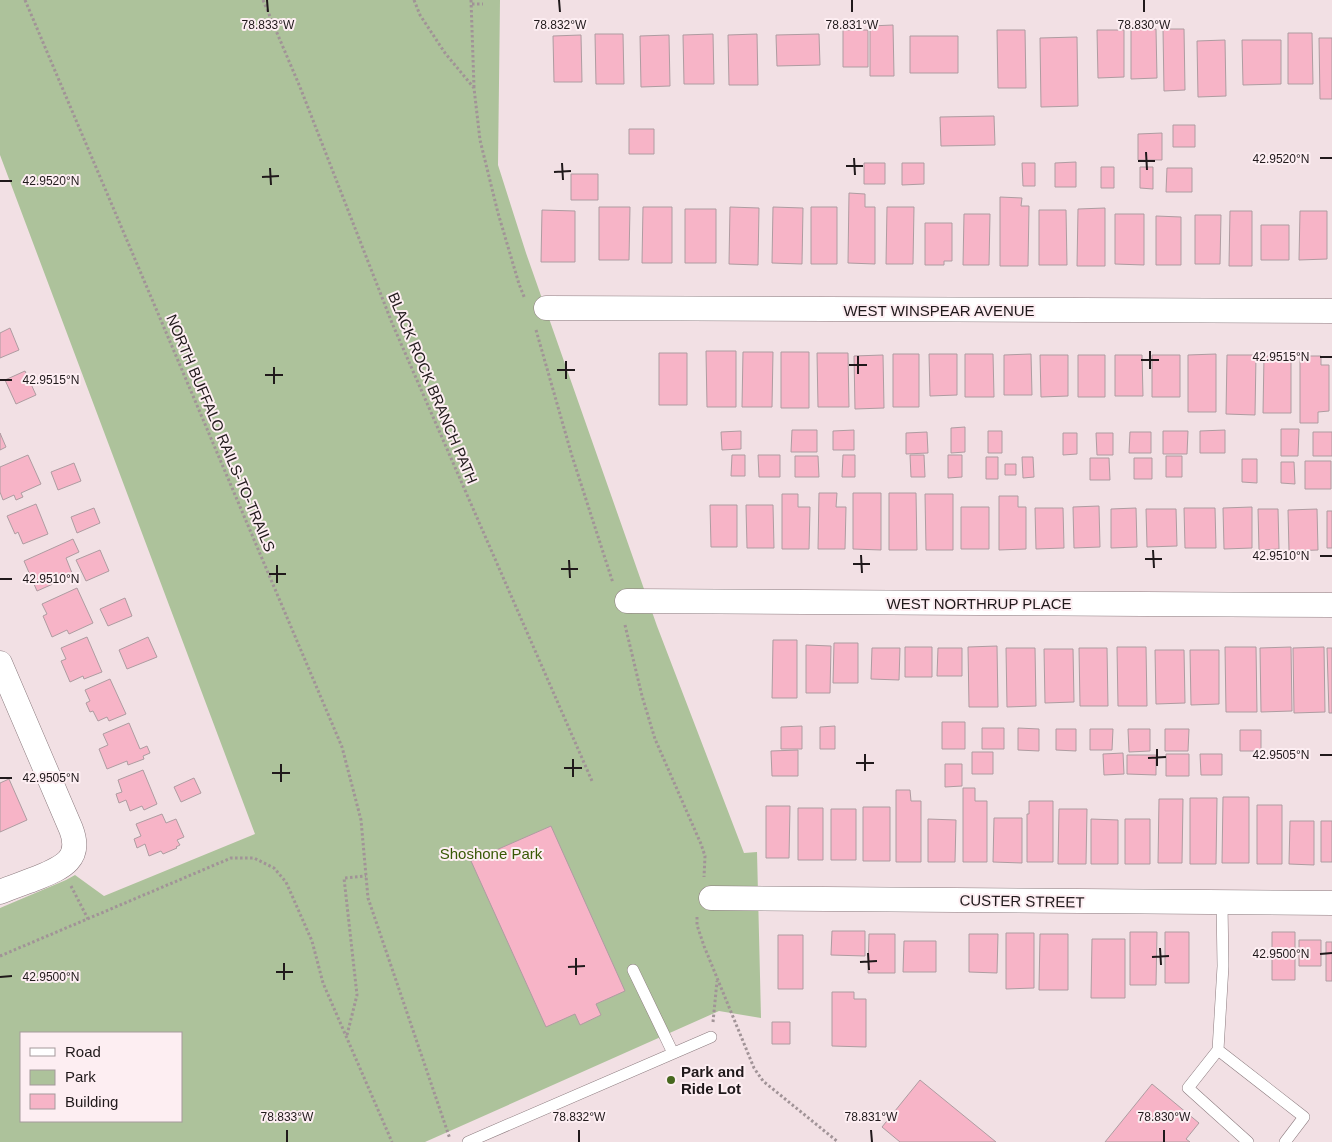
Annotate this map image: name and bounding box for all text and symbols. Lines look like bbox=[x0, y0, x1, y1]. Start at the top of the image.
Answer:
text: 78.833°W bbox=[242, 18, 295, 32]
text: 78.832°W bbox=[534, 18, 587, 32]
text: 78.831°W bbox=[826, 18, 879, 32]
text: 78.830°W bbox=[1118, 18, 1171, 32]
text: 42.9520°N bbox=[1253, 152, 1309, 166]
text: 42.9520°N bbox=[23, 174, 79, 188]
street label: BLACK ROCK BRANCH PATH bbox=[385, 290, 481, 486]
street label: WEST WINSPEAR AVENUE bbox=[843, 302, 1035, 319]
street label: NORTH BUFFALO RAILS-TO-TRAILS bbox=[163, 312, 279, 554]
text: 42.9515°N bbox=[1253, 350, 1309, 364]
text: 42.9515°N bbox=[23, 373, 79, 387]
text: 42.9510°N bbox=[1253, 549, 1309, 563]
text: 42.9510°N bbox=[23, 572, 79, 586]
street label: WEST NORTHRUP PLACE bbox=[886, 595, 1072, 612]
text: 42.9505°N bbox=[1253, 748, 1309, 762]
text: 42.9505°N bbox=[23, 771, 79, 785]
park label: Shoshone Park bbox=[440, 845, 543, 862]
street label: CUSTER STREET bbox=[959, 891, 1085, 911]
text: 42.9500°N bbox=[1253, 947, 1309, 961]
text: 42.9500°N bbox=[23, 970, 79, 984]
legend bbox=[20, 1032, 182, 1122]
text: Road bbox=[65, 1043, 101, 1060]
place label: Park and Ride Lot bbox=[681, 1063, 744, 1097]
text: Park bbox=[65, 1068, 96, 1085]
marker: Park and Ride Lot bbox=[665, 1074, 677, 1086]
text: Building bbox=[65, 1093, 118, 1110]
text: 78.833°W bbox=[261, 1110, 314, 1124]
text: 78.832°W bbox=[553, 1110, 606, 1124]
text: 78.831°W bbox=[845, 1110, 898, 1124]
text: 78.830°W bbox=[1138, 1110, 1191, 1124]

